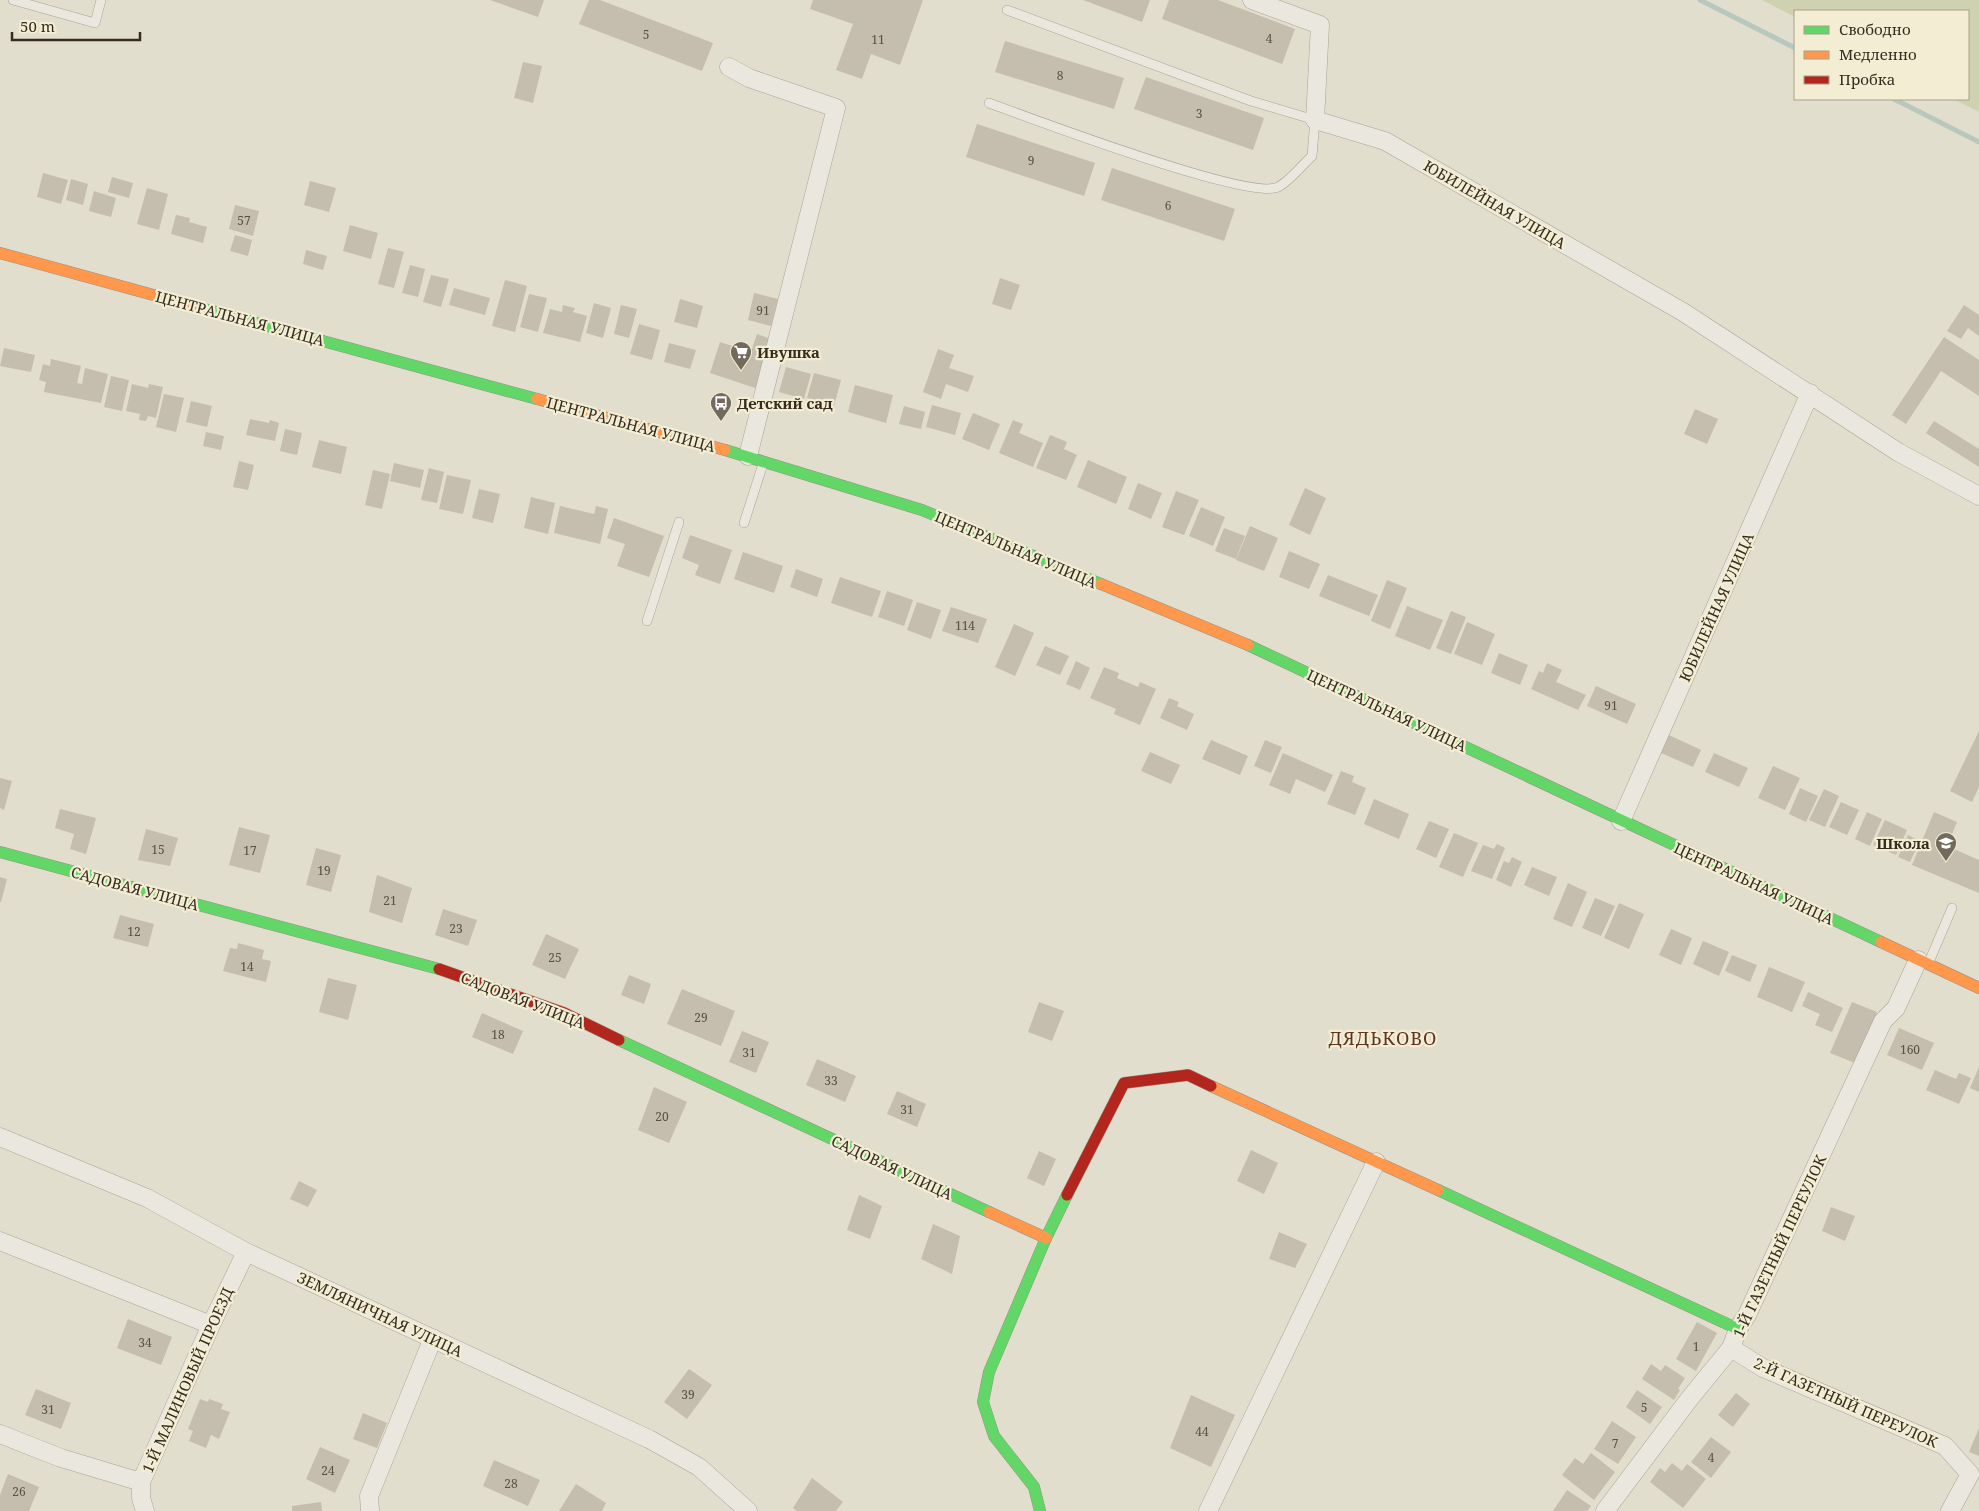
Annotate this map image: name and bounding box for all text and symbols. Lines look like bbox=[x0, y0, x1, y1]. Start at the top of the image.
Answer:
scale bar bbox=[12, 10, 140, 42]
legend bbox=[1794, 10, 1969, 100]
text: 50 m bbox=[20, 16, 55, 36]
text: Свободно bbox=[1839, 19, 1911, 39]
house number: 5 bbox=[643, 26, 649, 43]
house number: 4 bbox=[1266, 30, 1273, 47]
house number: 11 bbox=[871, 31, 885, 48]
text: Медленно bbox=[1839, 44, 1917, 64]
house number: 8 bbox=[1057, 67, 1064, 84]
text: Пробка bbox=[1839, 69, 1895, 89]
house number: 3 bbox=[1196, 105, 1203, 122]
house number: 9 bbox=[1028, 152, 1034, 169]
street label: ЮБИЛЕЙНАЯ УЛИЦА bbox=[1420, 155, 1570, 253]
house number: 6 bbox=[1165, 197, 1172, 214]
house number: 57 bbox=[237, 212, 251, 229]
street label: ЦЕНТРАЛЬНАЯ УЛИЦА bbox=[153, 286, 327, 350]
house number: 91 bbox=[756, 302, 770, 319]
supermarket icon: Ивушка bbox=[729, 340, 753, 371]
place label: Ивушка bbox=[757, 342, 820, 362]
bus stop icon: Детский сад bbox=[709, 391, 733, 422]
street label: ЦЕНТРАЛЬНАЯ УЛИЦА bbox=[544, 392, 718, 456]
place label: Детский сад bbox=[737, 393, 833, 413]
street label: ЦЕНТРАЛЬНАЯ УЛИЦА bbox=[932, 506, 1100, 592]
street label: ЮБИЛЕЙНАЯ УЛИЦА bbox=[1674, 529, 1758, 685]
house number: 114 bbox=[955, 617, 975, 634]
street label: ЦЕНТРАЛЬНАЯ УЛИЦА bbox=[1304, 664, 1470, 756]
house number: 91 bbox=[1604, 697, 1618, 714]
school or university icon: Школа bbox=[1934, 831, 1958, 862]
place label: Школа bbox=[1876, 833, 1930, 853]
street label: ЦЕНТРАЛЬНАЯ УЛИЦА bbox=[1671, 837, 1837, 929]
house number: 15 bbox=[151, 841, 165, 858]
house number: 17 bbox=[243, 842, 257, 859]
street label: САДОВАЯ УЛИЦА bbox=[69, 861, 201, 915]
house number: 19 bbox=[317, 862, 331, 879]
house number: 21 bbox=[383, 892, 397, 909]
house number: 23 bbox=[449, 920, 463, 937]
house number: 12 bbox=[127, 923, 141, 940]
house number: 25 bbox=[548, 949, 562, 966]
house number: 14 bbox=[240, 958, 254, 975]
street label: САДОВАЯ УЛИЦА bbox=[458, 967, 588, 1033]
house number: 29 bbox=[694, 1009, 708, 1026]
house number: 18 bbox=[491, 1026, 505, 1043]
district label: ДЯДЬКОВО bbox=[1329, 1026, 1437, 1050]
house number: 160 bbox=[1900, 1041, 1920, 1058]
house number: 31 bbox=[742, 1044, 756, 1061]
house number: 33 bbox=[824, 1072, 838, 1089]
house number: 31 bbox=[900, 1101, 914, 1118]
house number: 20 bbox=[655, 1108, 669, 1125]
street label: САДОВАЯ УЛИЦА bbox=[828, 1130, 956, 1204]
street label: 1-Й ГАЗЕТНЫЙ ПЕРЕУЛОК bbox=[1728, 1151, 1830, 1341]
street label: ЗЕМЛЯНИЧНАЯ УЛИЦА bbox=[294, 1267, 466, 1361]
street label: 1-Й МАЛИНОВЫЙ ПРОЕЗД bbox=[137, 1284, 237, 1476]
house number: 34 bbox=[138, 1334, 152, 1351]
house number: 1 bbox=[1693, 1338, 1699, 1355]
street label: 2-Й ГАЗЕТНЫЙ ПЕРЕУЛОК bbox=[1751, 1352, 1942, 1452]
house number: 39 bbox=[681, 1386, 695, 1403]
house number: 5 bbox=[1641, 1399, 1647, 1416]
house number: 31 bbox=[41, 1401, 55, 1418]
house number: 44 bbox=[1195, 1423, 1209, 1440]
house number: 7 bbox=[1612, 1435, 1619, 1452]
house number: 4 bbox=[1708, 1449, 1715, 1466]
house number: 24 bbox=[321, 1462, 335, 1479]
house number: 28 bbox=[504, 1475, 518, 1492]
house number: 26 bbox=[12, 1483, 26, 1500]

